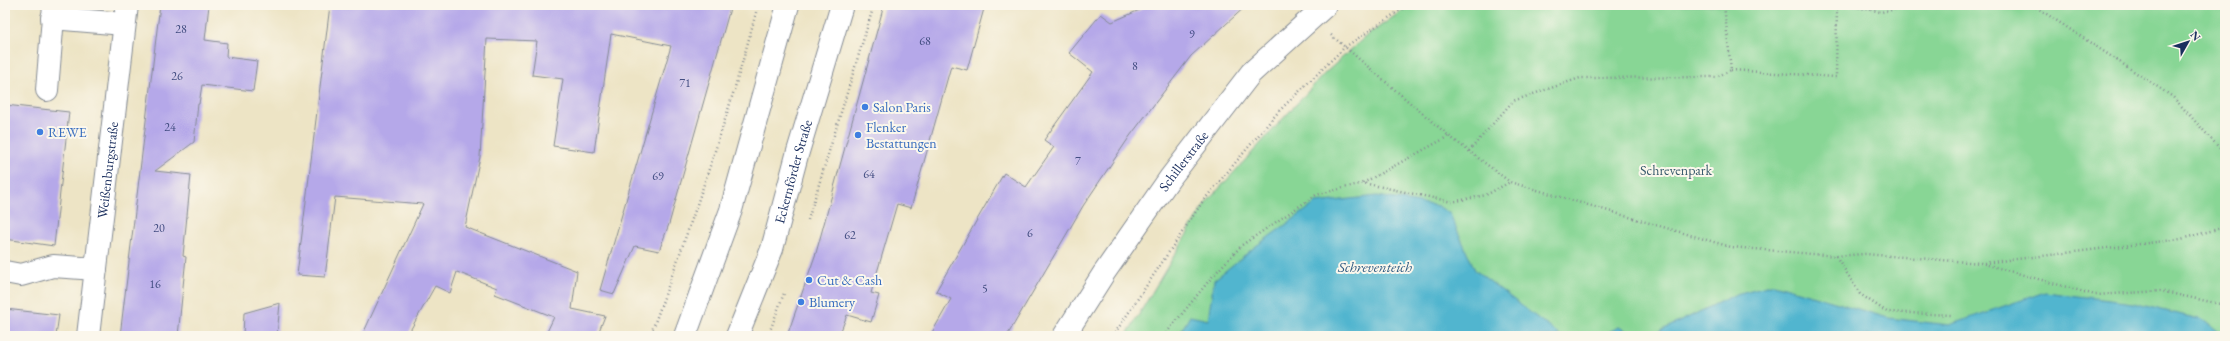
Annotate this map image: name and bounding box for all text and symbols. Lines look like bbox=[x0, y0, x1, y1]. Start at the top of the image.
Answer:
house number: 28 bbox=[175, 21, 187, 37]
north arrow bbox=[2168, 22, 2208, 62]
house number: 9 bbox=[1189, 26, 1195, 42]
text: N bbox=[2188, 28, 2204, 44]
house number: 68 bbox=[919, 33, 931, 49]
house number: 8 bbox=[1132, 58, 1138, 74]
house number: 26 bbox=[171, 68, 183, 84]
house number: 71 bbox=[679, 75, 691, 91]
place label: Salon Paris bbox=[873, 98, 931, 116]
marker: Salon Paris bbox=[860, 102, 870, 112]
street label: Eckernförder Straße bbox=[770, 117, 816, 225]
place label: Flenker Bestattungen bbox=[866, 118, 937, 152]
house number: 24 bbox=[164, 119, 176, 135]
street label: Weißenburgstraße bbox=[93, 120, 122, 220]
place label: REWE bbox=[48, 123, 87, 141]
marker: REWE bbox=[35, 127, 45, 137]
street label: Schillerstraße bbox=[1155, 127, 1213, 195]
marker: Flenker Bestattungen bbox=[853, 130, 863, 140]
house number: 7 bbox=[1075, 153, 1081, 169]
park label: Schrevenpark bbox=[1640, 161, 1712, 179]
house number: 64 bbox=[863, 166, 875, 182]
house number: 69 bbox=[652, 168, 664, 184]
house number: 20 bbox=[153, 220, 165, 236]
house number: 6 bbox=[1027, 225, 1033, 241]
house number: 62 bbox=[844, 227, 856, 243]
water label: Schreventeich bbox=[1337, 257, 1413, 276]
place label: Cut & Cash bbox=[817, 271, 882, 289]
marker: Cut & Cash bbox=[804, 275, 814, 285]
house number: 16 bbox=[149, 276, 161, 292]
house number: 5 bbox=[982, 280, 988, 296]
place label: Blumery bbox=[809, 293, 856, 311]
marker: Blumery bbox=[796, 297, 806, 307]

